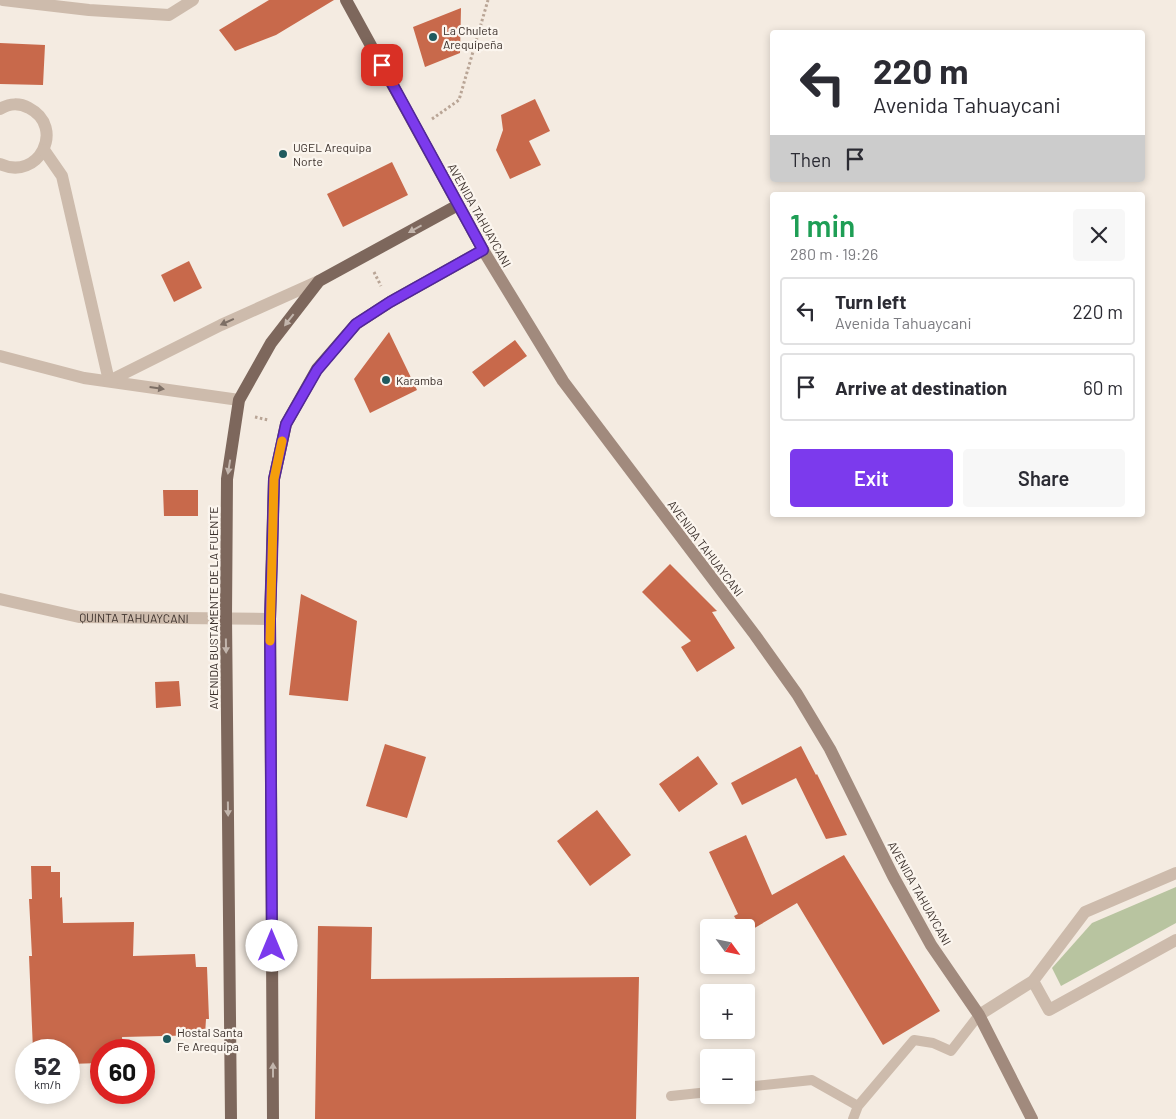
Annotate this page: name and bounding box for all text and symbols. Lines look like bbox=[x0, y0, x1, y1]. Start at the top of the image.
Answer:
place label: La Chuleta Arequipeña bbox=[443, 23, 503, 51]
marker: La Chuleta Arequipeña bbox=[427, 31, 439, 43]
pin bbox=[361, 44, 403, 86]
text: 220 m bbox=[873, 49, 968, 91]
icon: left bbox=[790, 50, 855, 115]
icon: arrive bbox=[368, 51, 396, 79]
text: Avenida Tahuaycani bbox=[873, 91, 1061, 117]
place label: UGEL Arequipa Norte bbox=[293, 140, 371, 168]
icon: arrive bbox=[841, 145, 869, 173]
marker: UGEL Arequipa Norte bbox=[277, 148, 289, 160]
text: Then bbox=[790, 148, 831, 171]
street label: AVENIDA TAHUAYCANI bbox=[446, 161, 514, 269]
text: 1 min bbox=[790, 207, 855, 243]
button: close bbox=[1073, 209, 1125, 261]
one-way arrow bbox=[409, 224, 422, 233]
text: 280 m · 19:26 bbox=[790, 244, 878, 263]
text: Turn left bbox=[835, 290, 906, 313]
icon: left bbox=[792, 297, 820, 325]
text: 220 m bbox=[1072, 300, 1123, 323]
one-way arrow bbox=[284, 313, 295, 326]
text: Avenida Tahuaycani bbox=[835, 313, 972, 332]
one-way arrow bbox=[220, 319, 234, 327]
place label: Karamba bbox=[396, 373, 443, 387]
icon: arrive bbox=[792, 373, 820, 401]
marker: Karamba bbox=[380, 374, 392, 386]
text: Arrive at destination bbox=[835, 376, 1007, 399]
text: 60 m bbox=[1083, 376, 1123, 399]
one-way arrow bbox=[150, 384, 166, 392]
button: Exit bbox=[790, 449, 953, 507]
button: Share bbox=[963, 449, 1125, 507]
one-way arrow bbox=[224, 459, 232, 475]
street label: AVENIDA TAHUAYCANI bbox=[665, 497, 747, 599]
street label: AVENIDA BUSTAMENTE DE LA FUENTE bbox=[206, 507, 220, 709]
street label: QUINTA TAHUAYCANI bbox=[79, 610, 189, 625]
one-way arrow bbox=[222, 639, 230, 655]
one-way arrow bbox=[224, 801, 232, 817]
street label: AVENIDA TAHUAYCANI bbox=[886, 839, 954, 947]
position arrow bbox=[245, 919, 297, 971]
north arrow bbox=[700, 919, 755, 974]
map controls bbox=[700, 919, 755, 1104]
button: + bbox=[700, 984, 755, 1039]
place label: Hostal Santa Fe Arequipa bbox=[177, 1025, 243, 1053]
marker: Hostal Santa Fe Arequipa bbox=[161, 1033, 173, 1045]
speed limit sign: 60 bbox=[90, 1039, 155, 1104]
button: − bbox=[700, 1049, 755, 1104]
text: 52 bbox=[34, 1050, 61, 1080]
one-way arrow bbox=[269, 1062, 277, 1078]
text: km/h bbox=[34, 1077, 61, 1091]

